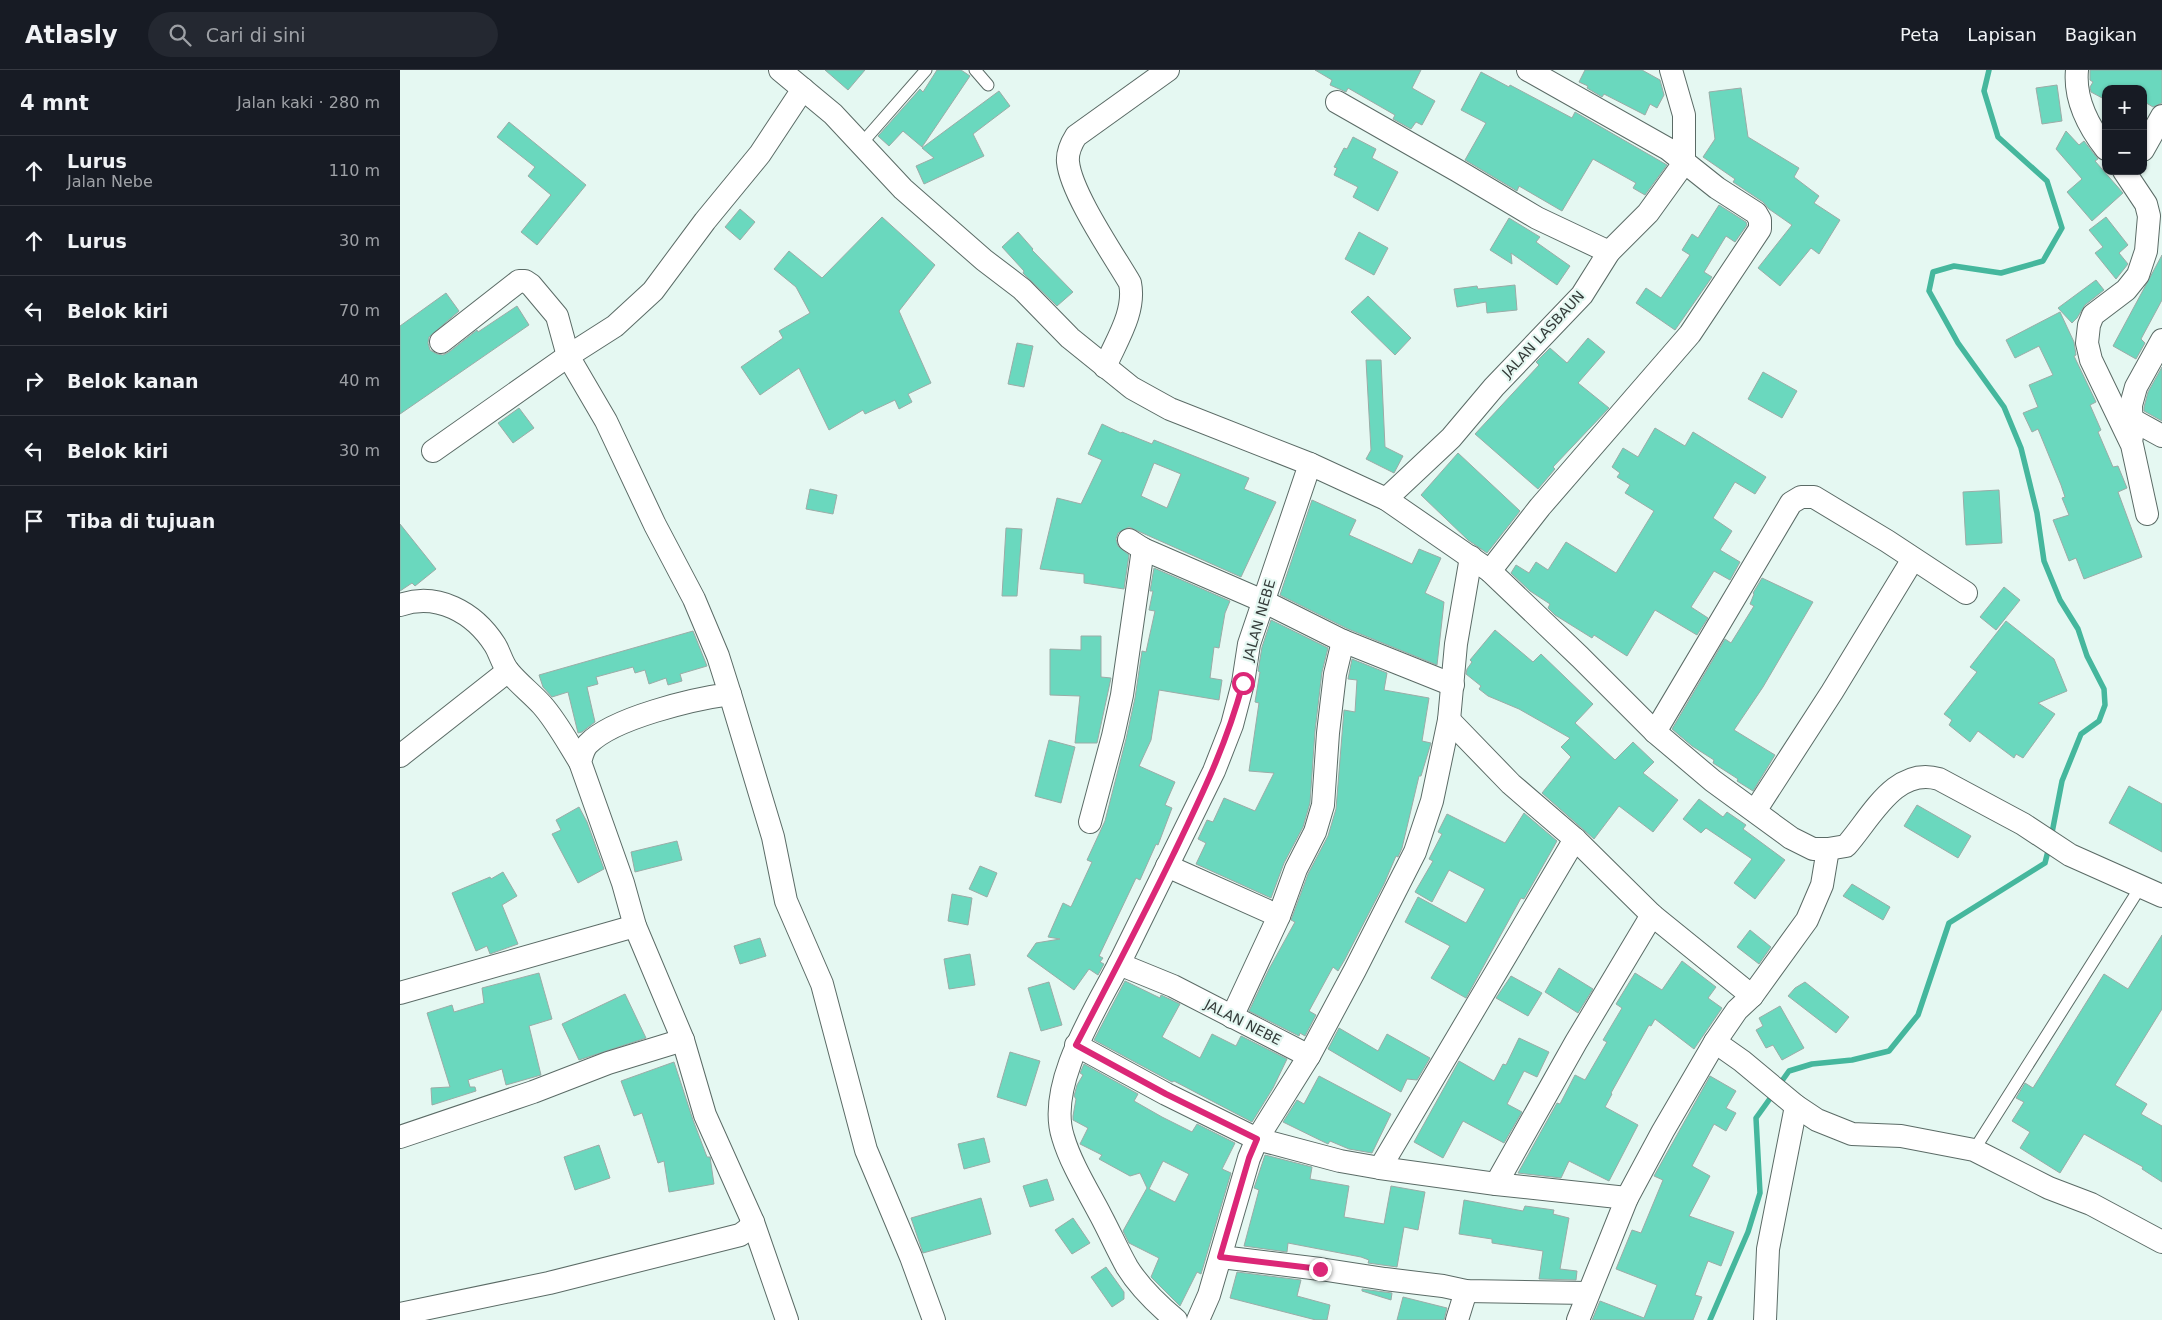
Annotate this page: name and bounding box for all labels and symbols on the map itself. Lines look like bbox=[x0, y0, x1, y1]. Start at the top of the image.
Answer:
street label: JALAN LASBAUN bbox=[1498, 287, 1587, 381]
street label: JALAN NEBE bbox=[1239, 577, 1278, 663]
route start bbox=[1232, 672, 1255, 695]
street label: JALAN NEBE bbox=[1201, 995, 1284, 1048]
route end bbox=[1309, 1258, 1332, 1281]

